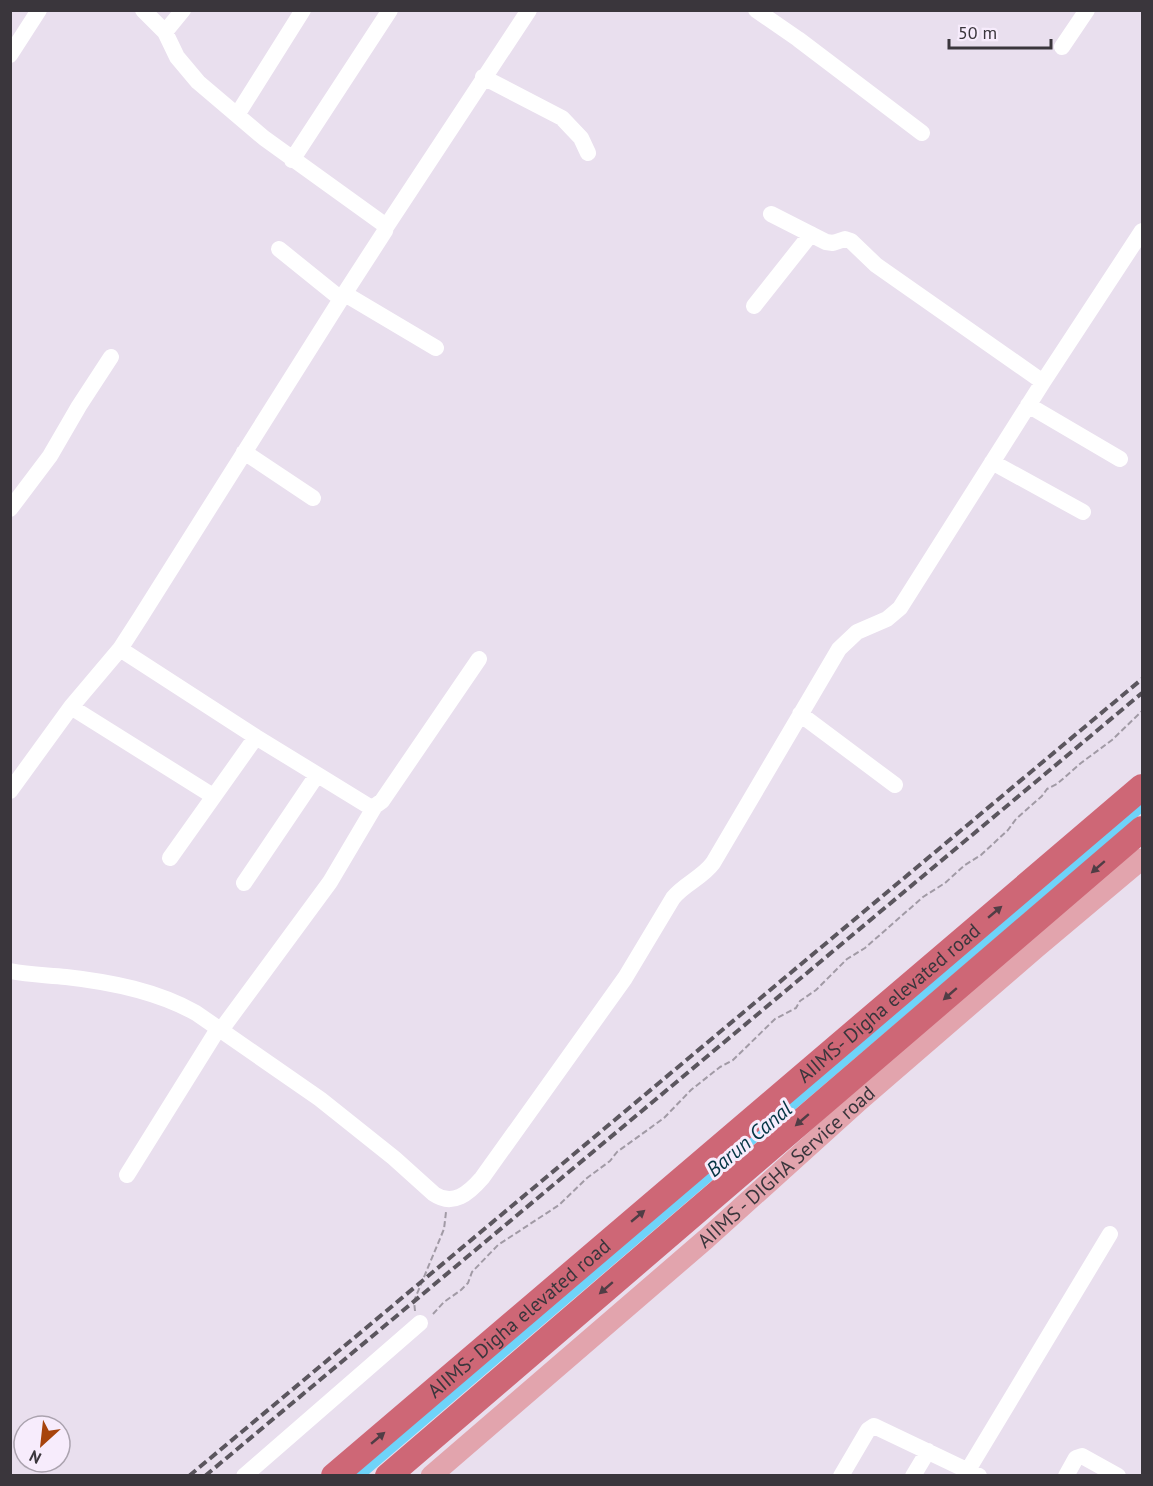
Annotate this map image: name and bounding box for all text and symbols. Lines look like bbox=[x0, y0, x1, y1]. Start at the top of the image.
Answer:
scale bar bbox=[949, 12, 1051, 50]
text: 50 m bbox=[958, 21, 997, 44]
one-way arrow bbox=[1090, 860, 1106, 873]
one-way arrow bbox=[987, 906, 1003, 919]
street label: AIIMS- Digha elevated road bbox=[792, 918, 986, 1088]
one-way arrow bbox=[942, 987, 958, 1000]
street label: AIIMS - DIGHA Service road bbox=[692, 1080, 880, 1254]
water label: Barun Canal bbox=[701, 1095, 798, 1183]
one-way arrow bbox=[794, 1114, 810, 1127]
one-way arrow bbox=[630, 1210, 645, 1223]
street label: AIIMS- Digha elevated road bbox=[422, 1233, 616, 1404]
one-way arrow bbox=[599, 1281, 614, 1294]
north arrow bbox=[12, 1414, 72, 1474]
one-way arrow bbox=[370, 1431, 386, 1444]
text: N bbox=[26, 1446, 44, 1469]

